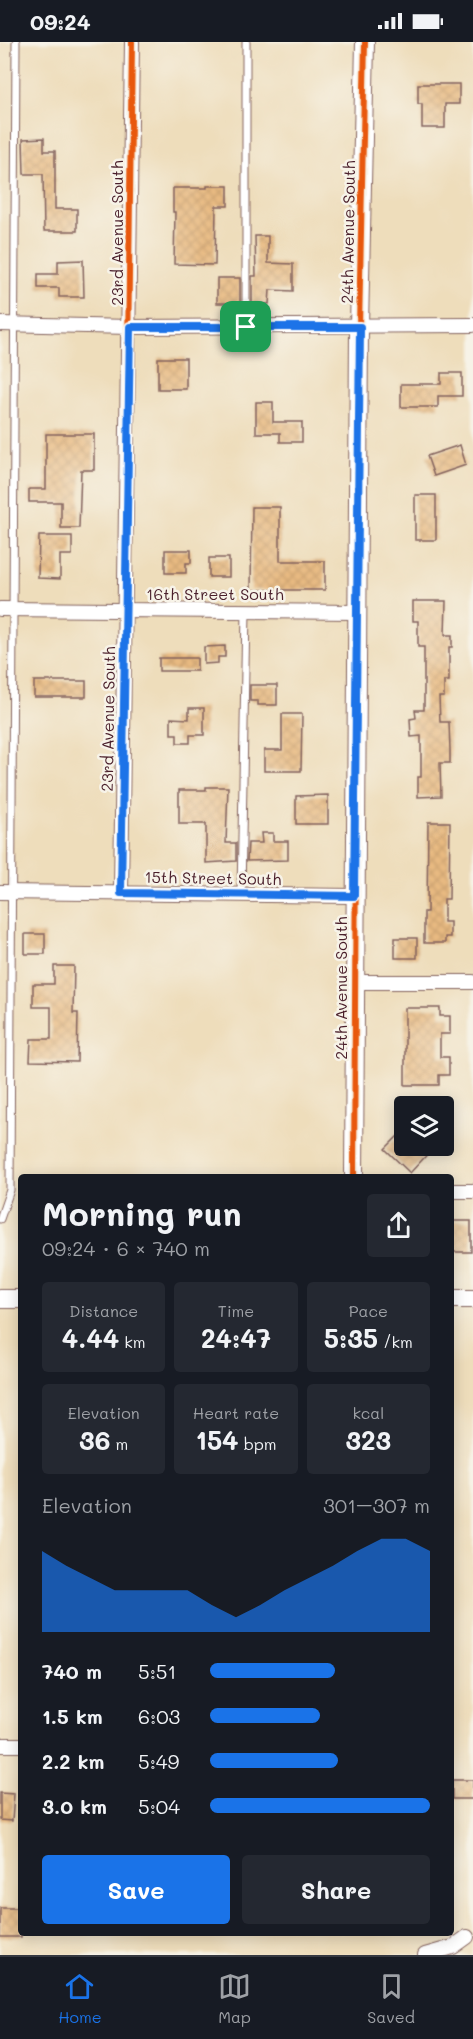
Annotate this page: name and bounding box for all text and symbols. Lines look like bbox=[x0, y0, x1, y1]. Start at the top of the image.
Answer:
text: 09:24 bbox=[30, 7, 91, 36]
street label: 23rd Avenue South bbox=[106, 160, 127, 306]
street label: 24th Avenue South bbox=[336, 160, 359, 304]
pin bbox=[220, 301, 271, 352]
icon: arrive bbox=[229, 310, 262, 343]
street label: 16th Street South bbox=[146, 583, 284, 604]
street label: 23rd Avenue South bbox=[96, 646, 119, 792]
street label: 15th Street South bbox=[144, 866, 282, 889]
street label: 24th Avenue South bbox=[330, 916, 351, 1060]
map controls bbox=[394, 1096, 454, 1156]
button: layers bbox=[394, 1096, 454, 1156]
text: Morning run bbox=[42, 1191, 242, 1234]
button: share bbox=[367, 1194, 430, 1257]
text: 09:24 · 6 × 740 m bbox=[42, 1235, 210, 1261]
text: Distance bbox=[69, 1300, 138, 1321]
text: Time bbox=[218, 1300, 254, 1321]
text: Pace bbox=[349, 1300, 388, 1321]
text: 4.44 bbox=[62, 1321, 119, 1355]
text: 24:47 bbox=[201, 1321, 271, 1355]
text: 5:35 bbox=[324, 1321, 378, 1355]
text: km bbox=[119, 1331, 146, 1352]
text: /km bbox=[378, 1331, 413, 1352]
text: Elevation bbox=[68, 1402, 140, 1423]
text: Heart rate bbox=[193, 1402, 279, 1423]
text: kcal bbox=[352, 1402, 384, 1423]
text: 36 bbox=[79, 1423, 110, 1457]
text: 154 bbox=[195, 1423, 239, 1457]
text: 323 bbox=[345, 1423, 391, 1457]
text: m bbox=[110, 1433, 128, 1454]
text: bpm bbox=[239, 1433, 277, 1454]
text: Elevation bbox=[42, 1492, 132, 1518]
text: 301–307 m bbox=[323, 1492, 430, 1518]
text: 740 m bbox=[42, 1658, 102, 1684]
text: 5:51 bbox=[138, 1658, 176, 1684]
text: 1.5 km bbox=[42, 1703, 103, 1729]
text: 6:03 bbox=[138, 1703, 180, 1729]
text: 2.2 km bbox=[42, 1748, 104, 1774]
text: 5:49 bbox=[138, 1748, 179, 1774]
text: 3.0 km bbox=[42, 1793, 107, 1819]
text: 5:04 bbox=[138, 1793, 180, 1819]
button: Save bbox=[42, 1855, 230, 1924]
button: Share bbox=[242, 1855, 430, 1924]
tab: Home bbox=[58, 1970, 102, 2027]
tab: Map bbox=[218, 1970, 251, 2027]
tab: Saved bbox=[367, 1970, 415, 2027]

